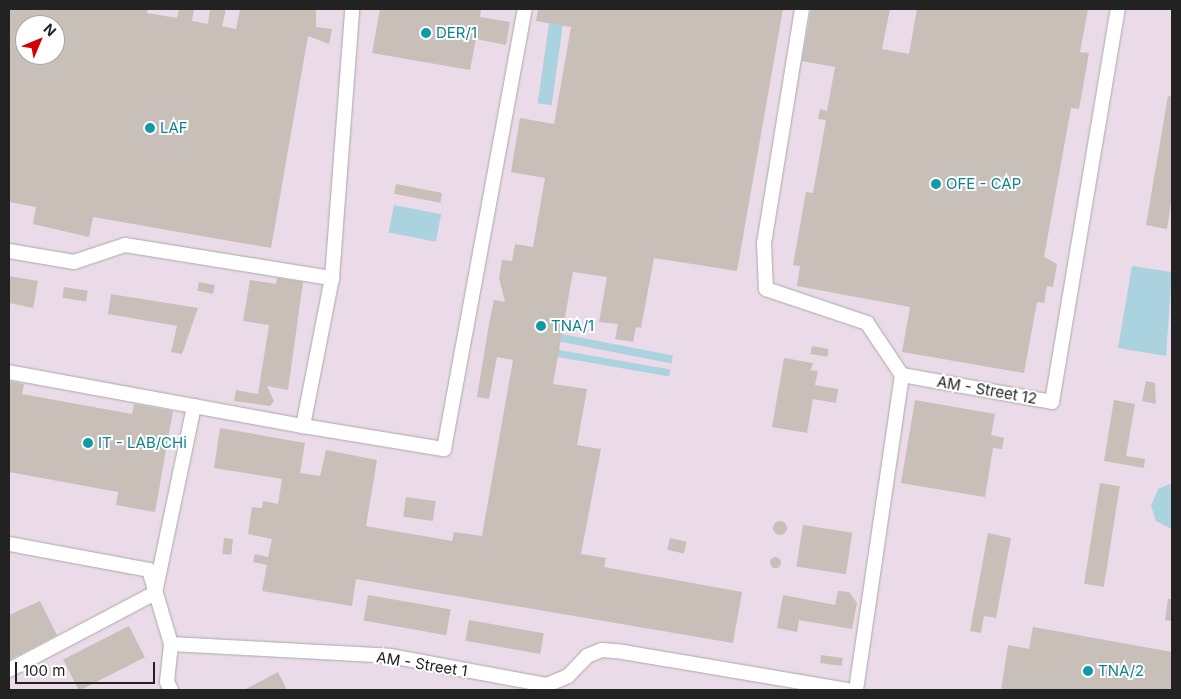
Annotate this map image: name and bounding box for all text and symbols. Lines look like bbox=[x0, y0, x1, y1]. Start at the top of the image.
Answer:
north arrow bbox=[15, 15, 65, 65]
text: N bbox=[40, 20, 60, 40]
place label: DER/1 bbox=[436, 24, 477, 42]
marker: DER/1 bbox=[420, 27, 432, 39]
place label: LAF bbox=[160, 119, 188, 137]
marker: LAF bbox=[144, 122, 156, 134]
place label: OFE - CAP bbox=[946, 175, 1021, 193]
marker: OFE - CAP bbox=[930, 178, 942, 190]
place label: TNA/1 bbox=[551, 317, 594, 335]
marker: TNA/1 bbox=[535, 320, 547, 332]
street label: AM - Street 12 bbox=[936, 372, 1038, 408]
place label: IT - LAB/CHi bbox=[98, 434, 187, 452]
marker: IT - LAB/CHi bbox=[82, 437, 94, 449]
street label: AM - Street 1 bbox=[375, 648, 469, 680]
scale bar bbox=[18, 652, 158, 684]
text: 100 m bbox=[23, 661, 65, 680]
place label: TNA/2 bbox=[1098, 662, 1144, 680]
marker: TNA/2 bbox=[1082, 665, 1094, 677]

